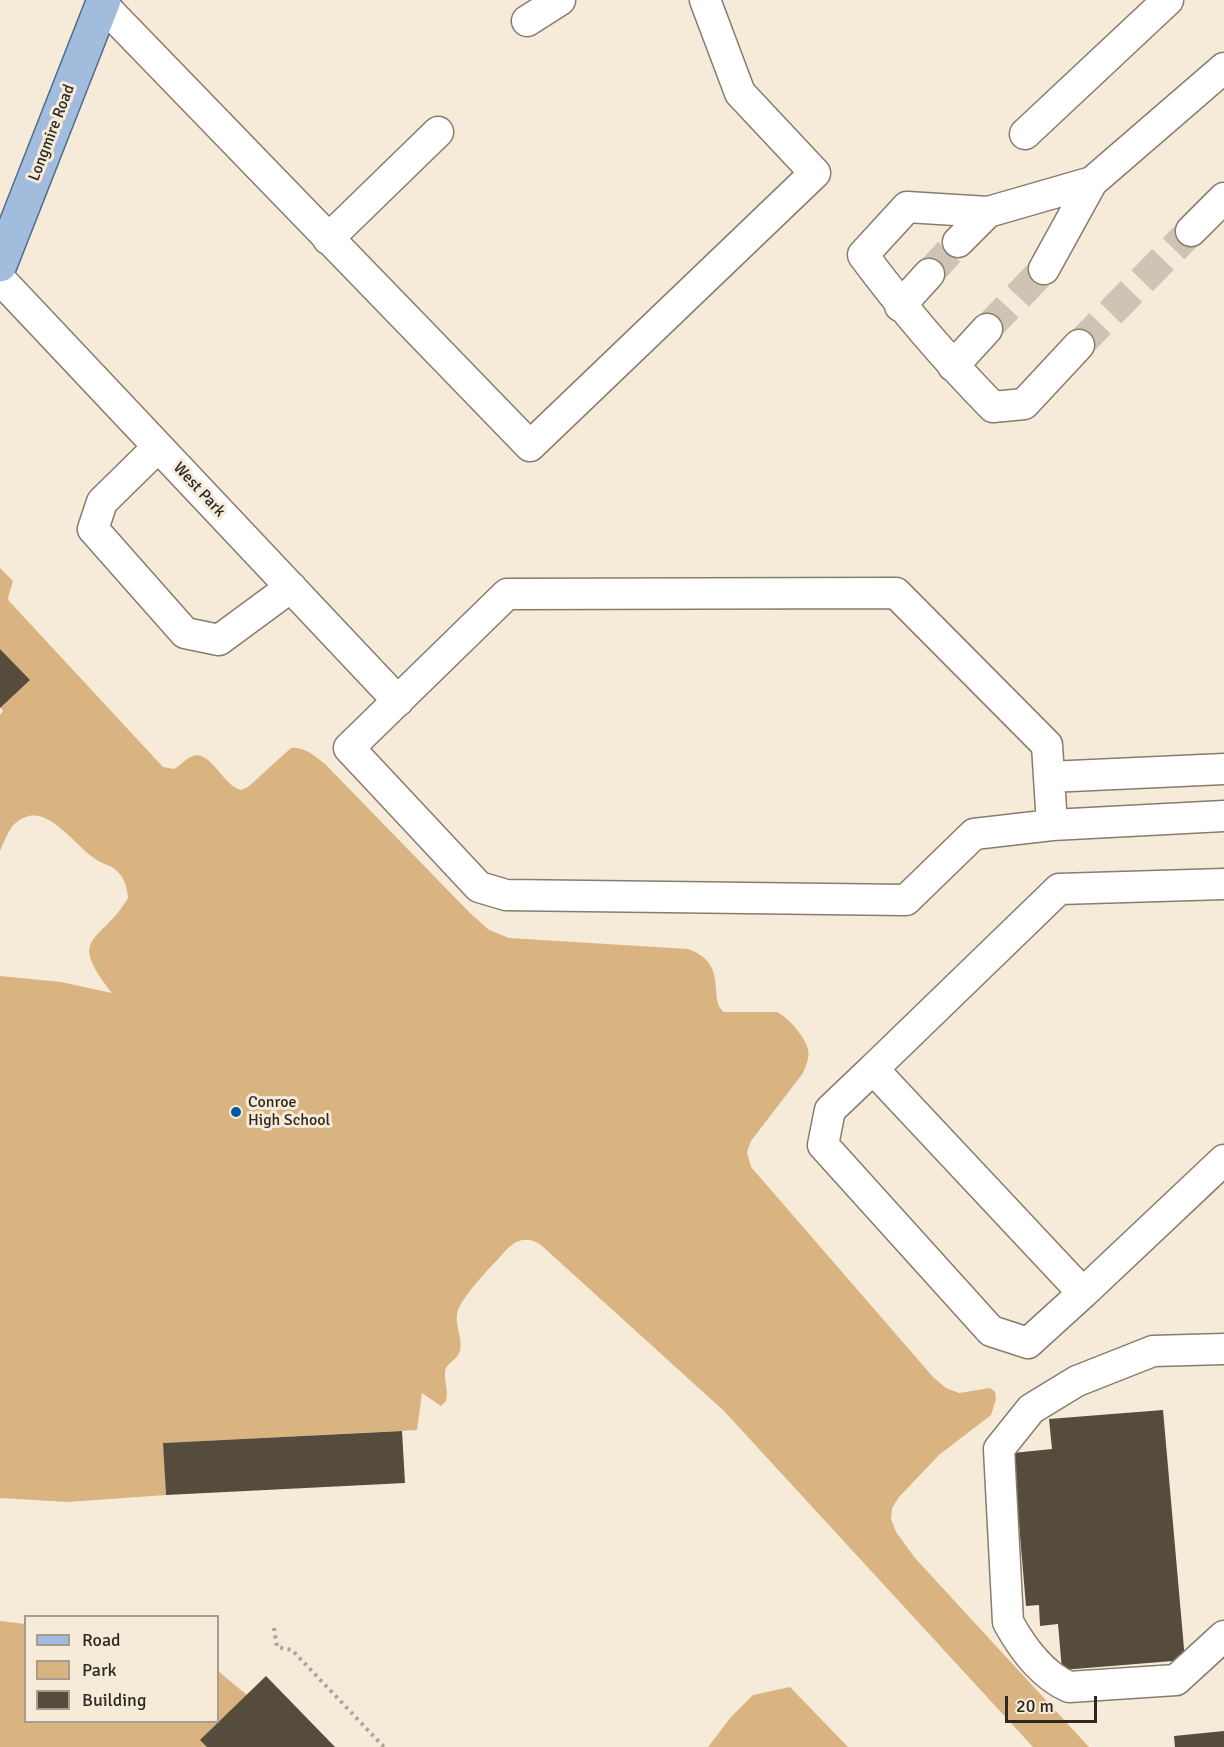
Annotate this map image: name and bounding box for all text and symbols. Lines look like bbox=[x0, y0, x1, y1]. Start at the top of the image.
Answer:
street label: Longmire Road bbox=[25, 82, 79, 184]
street label: West Park bbox=[169, 459, 229, 521]
place label: Conroe High School bbox=[248, 1093, 330, 1131]
marker: Conroe High School bbox=[229, 1105, 243, 1119]
legend bbox=[24, 1615, 219, 1723]
text: Road bbox=[82, 1629, 121, 1651]
text: Park bbox=[82, 1659, 117, 1681]
scale bar bbox=[1008, 1684, 1100, 1722]
text: Building bbox=[82, 1689, 146, 1711]
text: 20 m bbox=[1016, 1695, 1054, 1717]

